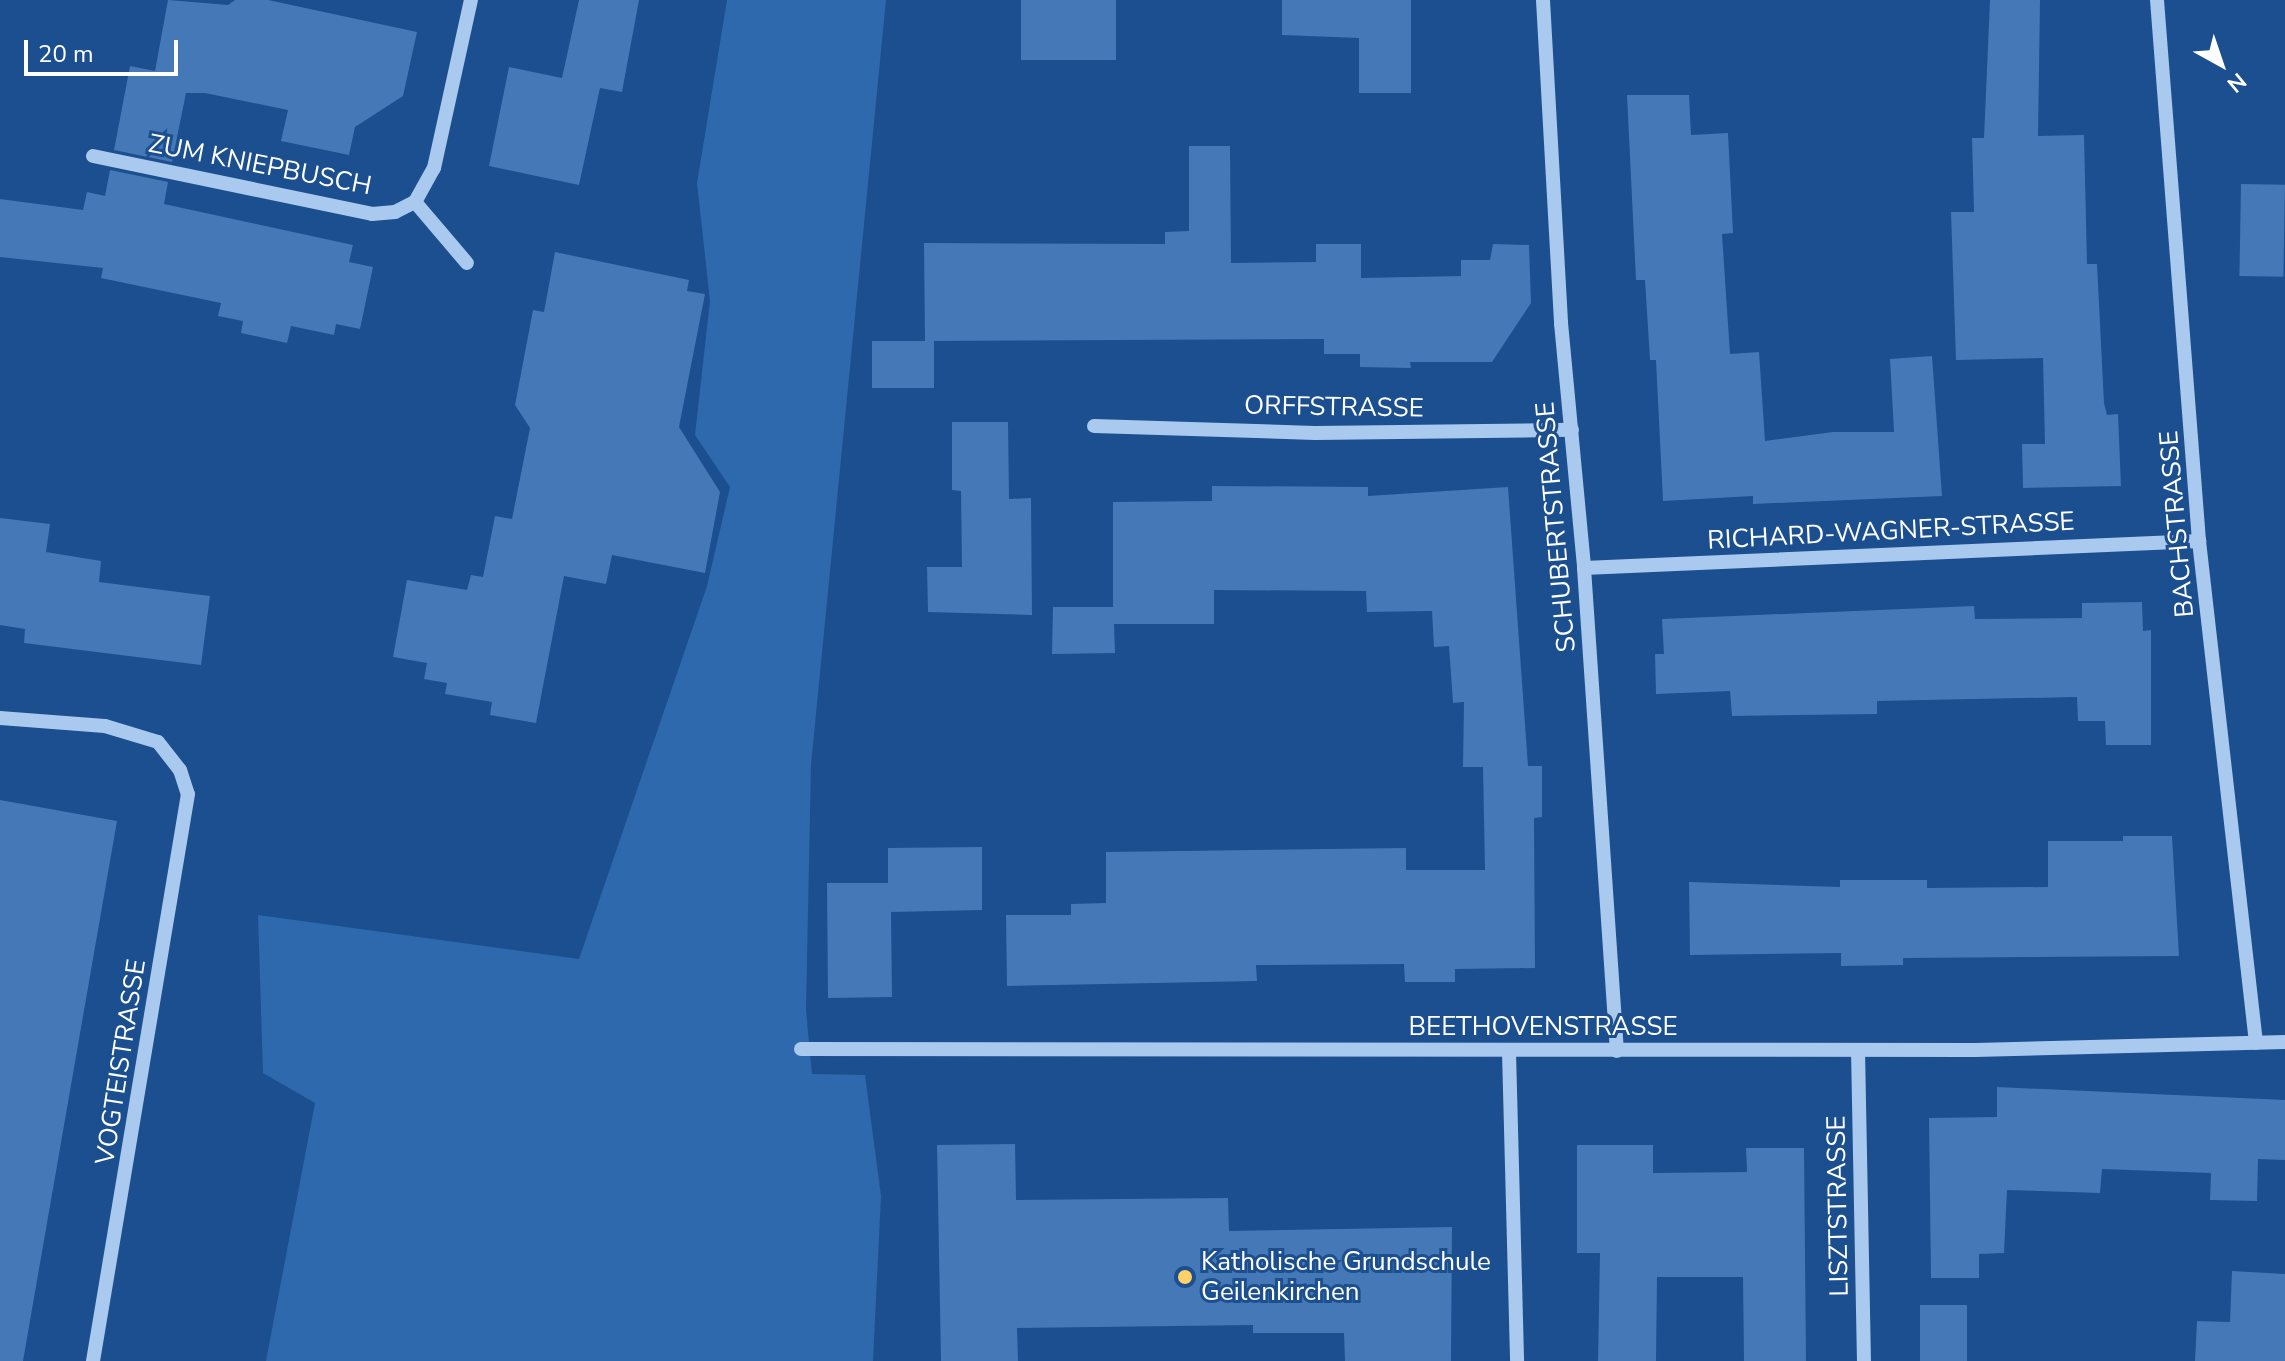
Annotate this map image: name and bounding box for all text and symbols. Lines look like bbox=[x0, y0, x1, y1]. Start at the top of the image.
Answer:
scale bar bbox=[28, 24, 182, 74]
north arrow bbox=[2181, 24, 2261, 104]
text: 20 m bbox=[38, 38, 94, 70]
text: N bbox=[2220, 66, 2252, 99]
street label: ZUM KNIEPBUSCH bbox=[146, 128, 374, 202]
street label: ORFFSTRASSE bbox=[1244, 390, 1424, 424]
street label: SCHUBERTSTRASSE bbox=[1530, 401, 1582, 653]
street label: BACHSTRASSE bbox=[2153, 429, 2201, 619]
street label: RICHARD-WAGNER-STRASSE bbox=[1707, 506, 2075, 556]
street label: VOGTEISTRASSE bbox=[89, 957, 153, 1167]
street label: BEETHOVENSTRASSE bbox=[1408, 1011, 1678, 1043]
street label: LISZTSTRASSE bbox=[1821, 1115, 1855, 1297]
place label: Katholische Grundschule Geilenkirchen bbox=[1201, 1246, 1491, 1308]
marker: Katholische Grundschule Geilenkirchen bbox=[1176, 1268, 1194, 1286]

